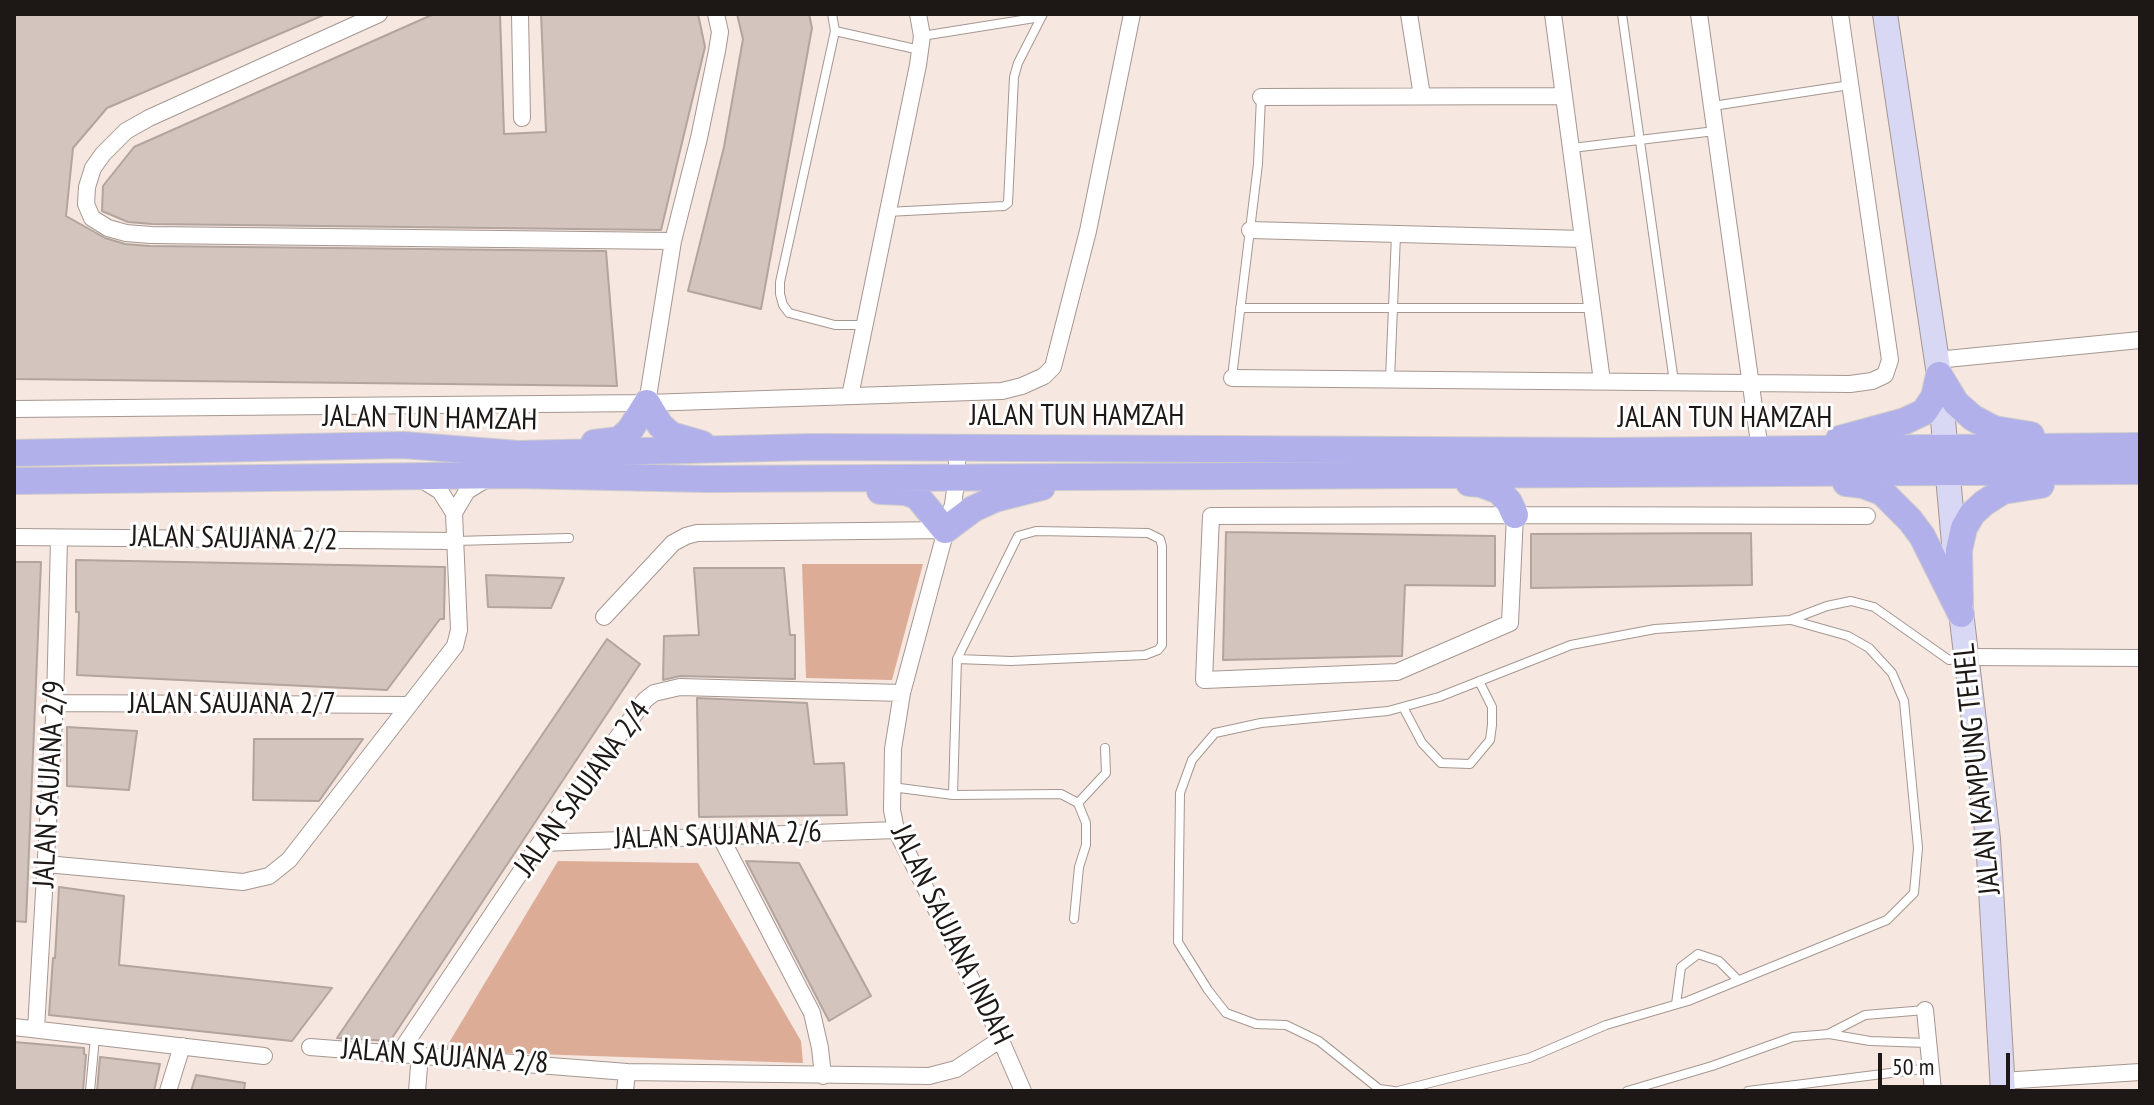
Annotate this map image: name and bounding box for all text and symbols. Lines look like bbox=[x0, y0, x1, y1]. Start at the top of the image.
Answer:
street label: JALAN TUN HAMZAH bbox=[970, 398, 1184, 434]
street label: JALAN TUN HAMZAH bbox=[322, 399, 538, 439]
street label: JALAN TUN HAMZAH bbox=[1618, 400, 1832, 436]
street label: JALAN SAUJANA 2/2 bbox=[130, 519, 338, 559]
street label: JALAN KAMPUNG TEHEL bbox=[1947, 642, 2009, 896]
street label: JALAN SAUJANA 2/9 bbox=[27, 680, 73, 888]
street label: JALAN SAUJANA 2/7 bbox=[128, 686, 336, 722]
street label: JALAN SAUJANA 2/4 bbox=[507, 695, 659, 883]
street label: JALAN SAUJANA 2/6 bbox=[614, 814, 822, 858]
street label: JALAN SAUJANA INDAH bbox=[882, 819, 1020, 1051]
street label: JALAN SAUJANA 2/8 bbox=[340, 1032, 550, 1082]
scale bar bbox=[1882, 1037, 2014, 1087]
text: 50 m bbox=[1892, 1051, 1934, 1082]

